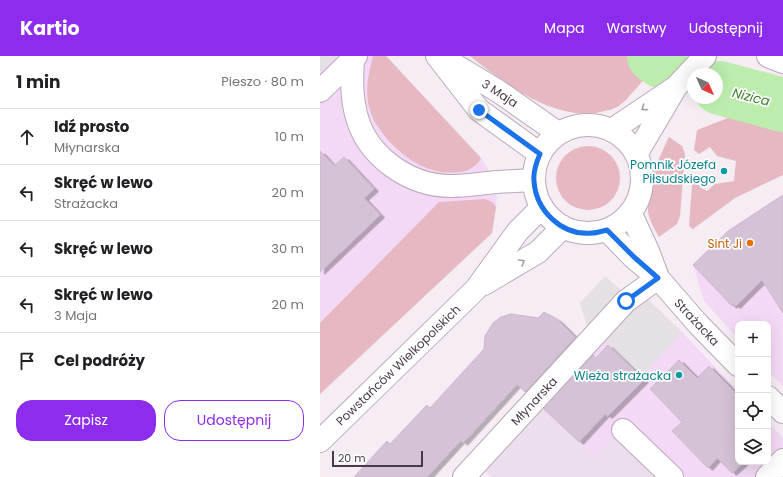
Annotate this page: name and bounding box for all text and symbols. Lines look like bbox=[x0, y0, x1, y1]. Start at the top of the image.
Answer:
text: Kartio bbox=[20, 15, 80, 42]
text: Mapa bbox=[544, 18, 585, 38]
text: Warstwy bbox=[607, 18, 667, 38]
text: Udostępnij bbox=[689, 18, 763, 38]
north arrow bbox=[687, 68, 723, 104]
text: 1 min bbox=[16, 70, 60, 94]
text: Pieszo · 80 m bbox=[221, 72, 304, 91]
street label: 3 Maja bbox=[479, 75, 521, 111]
water label: Nizica bbox=[730, 83, 772, 111]
route end bbox=[470, 101, 488, 119]
one-way arrow bbox=[641, 103, 648, 111]
text: Idź prosto bbox=[54, 116, 129, 137]
icon: ahead bbox=[16, 126, 38, 148]
text: 10 m bbox=[275, 127, 304, 146]
text: Młynarska bbox=[54, 138, 120, 157]
place label: Pomnik Józefa Piłsudskiego bbox=[630, 156, 716, 187]
marker: Pomnik Józefa Piłsudskiego bbox=[719, 166, 729, 176]
text: Skręć w lewo bbox=[54, 172, 153, 193]
icon: left bbox=[16, 182, 38, 204]
text: 20 m bbox=[271, 183, 304, 202]
text: Strażacka bbox=[54, 194, 118, 213]
place label: Sint Ji bbox=[707, 235, 742, 252]
icon: left bbox=[16, 238, 38, 260]
text: Skręć w lewo bbox=[54, 238, 153, 259]
marker: Sint Ji bbox=[745, 238, 755, 248]
text: 30 m bbox=[271, 239, 304, 258]
one-way arrow bbox=[518, 259, 525, 266]
text: Skręć w lewo bbox=[54, 284, 153, 305]
route start bbox=[617, 292, 635, 310]
icon: left bbox=[16, 294, 38, 316]
text: 20 m bbox=[271, 295, 304, 314]
street label: Strażacka bbox=[671, 295, 723, 349]
street label: Powstańców Wielkopolskich bbox=[332, 301, 464, 429]
text: 3 Maja bbox=[54, 306, 97, 325]
map controls bbox=[735, 321, 771, 465]
button: + bbox=[735, 321, 771, 357]
icon: arrive bbox=[16, 350, 38, 372]
text: Cel podróży bbox=[54, 350, 145, 371]
button: − bbox=[735, 357, 771, 393]
place label: Wieża strażacka bbox=[574, 367, 671, 384]
marker: Wieża strażacka bbox=[674, 370, 684, 380]
street label: Młynarska bbox=[507, 373, 561, 429]
button: locate bbox=[735, 393, 771, 429]
button: Zapisz bbox=[16, 400, 156, 441]
button: Udostępnij bbox=[164, 400, 304, 441]
button: layers bbox=[735, 429, 771, 465]
scale bar bbox=[332, 449, 423, 468]
text: 20 m bbox=[338, 450, 366, 466]

